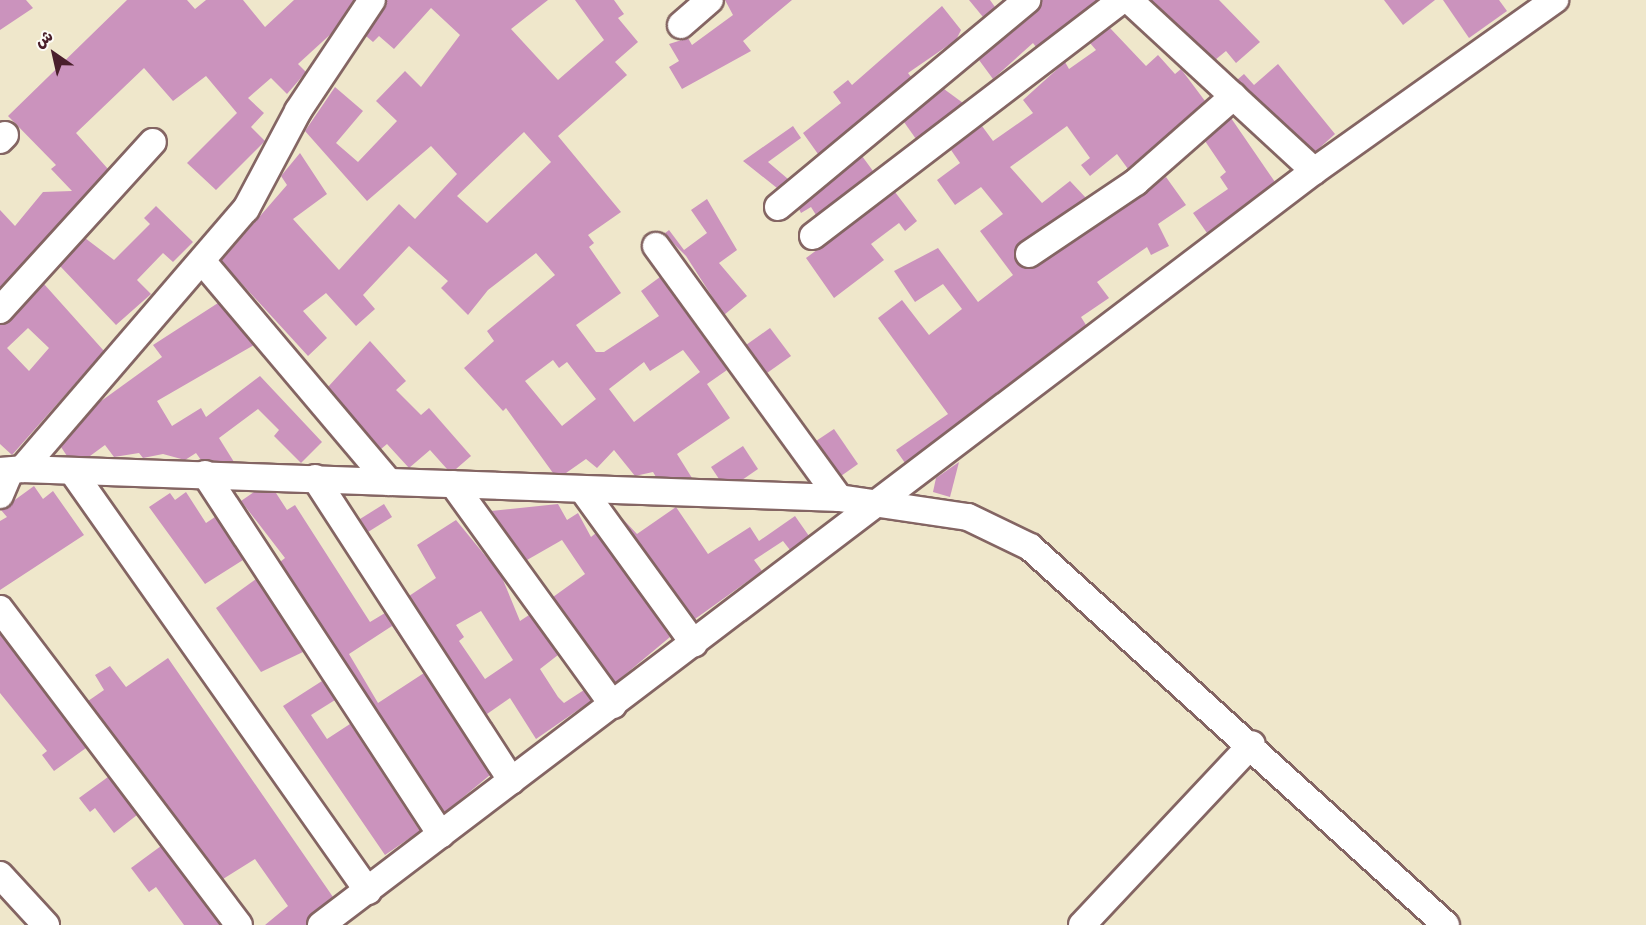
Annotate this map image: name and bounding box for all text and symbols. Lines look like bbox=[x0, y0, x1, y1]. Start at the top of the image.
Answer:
north arrow bbox=[24, 24, 84, 84]
text: ش bbox=[32, 27, 56, 51]

